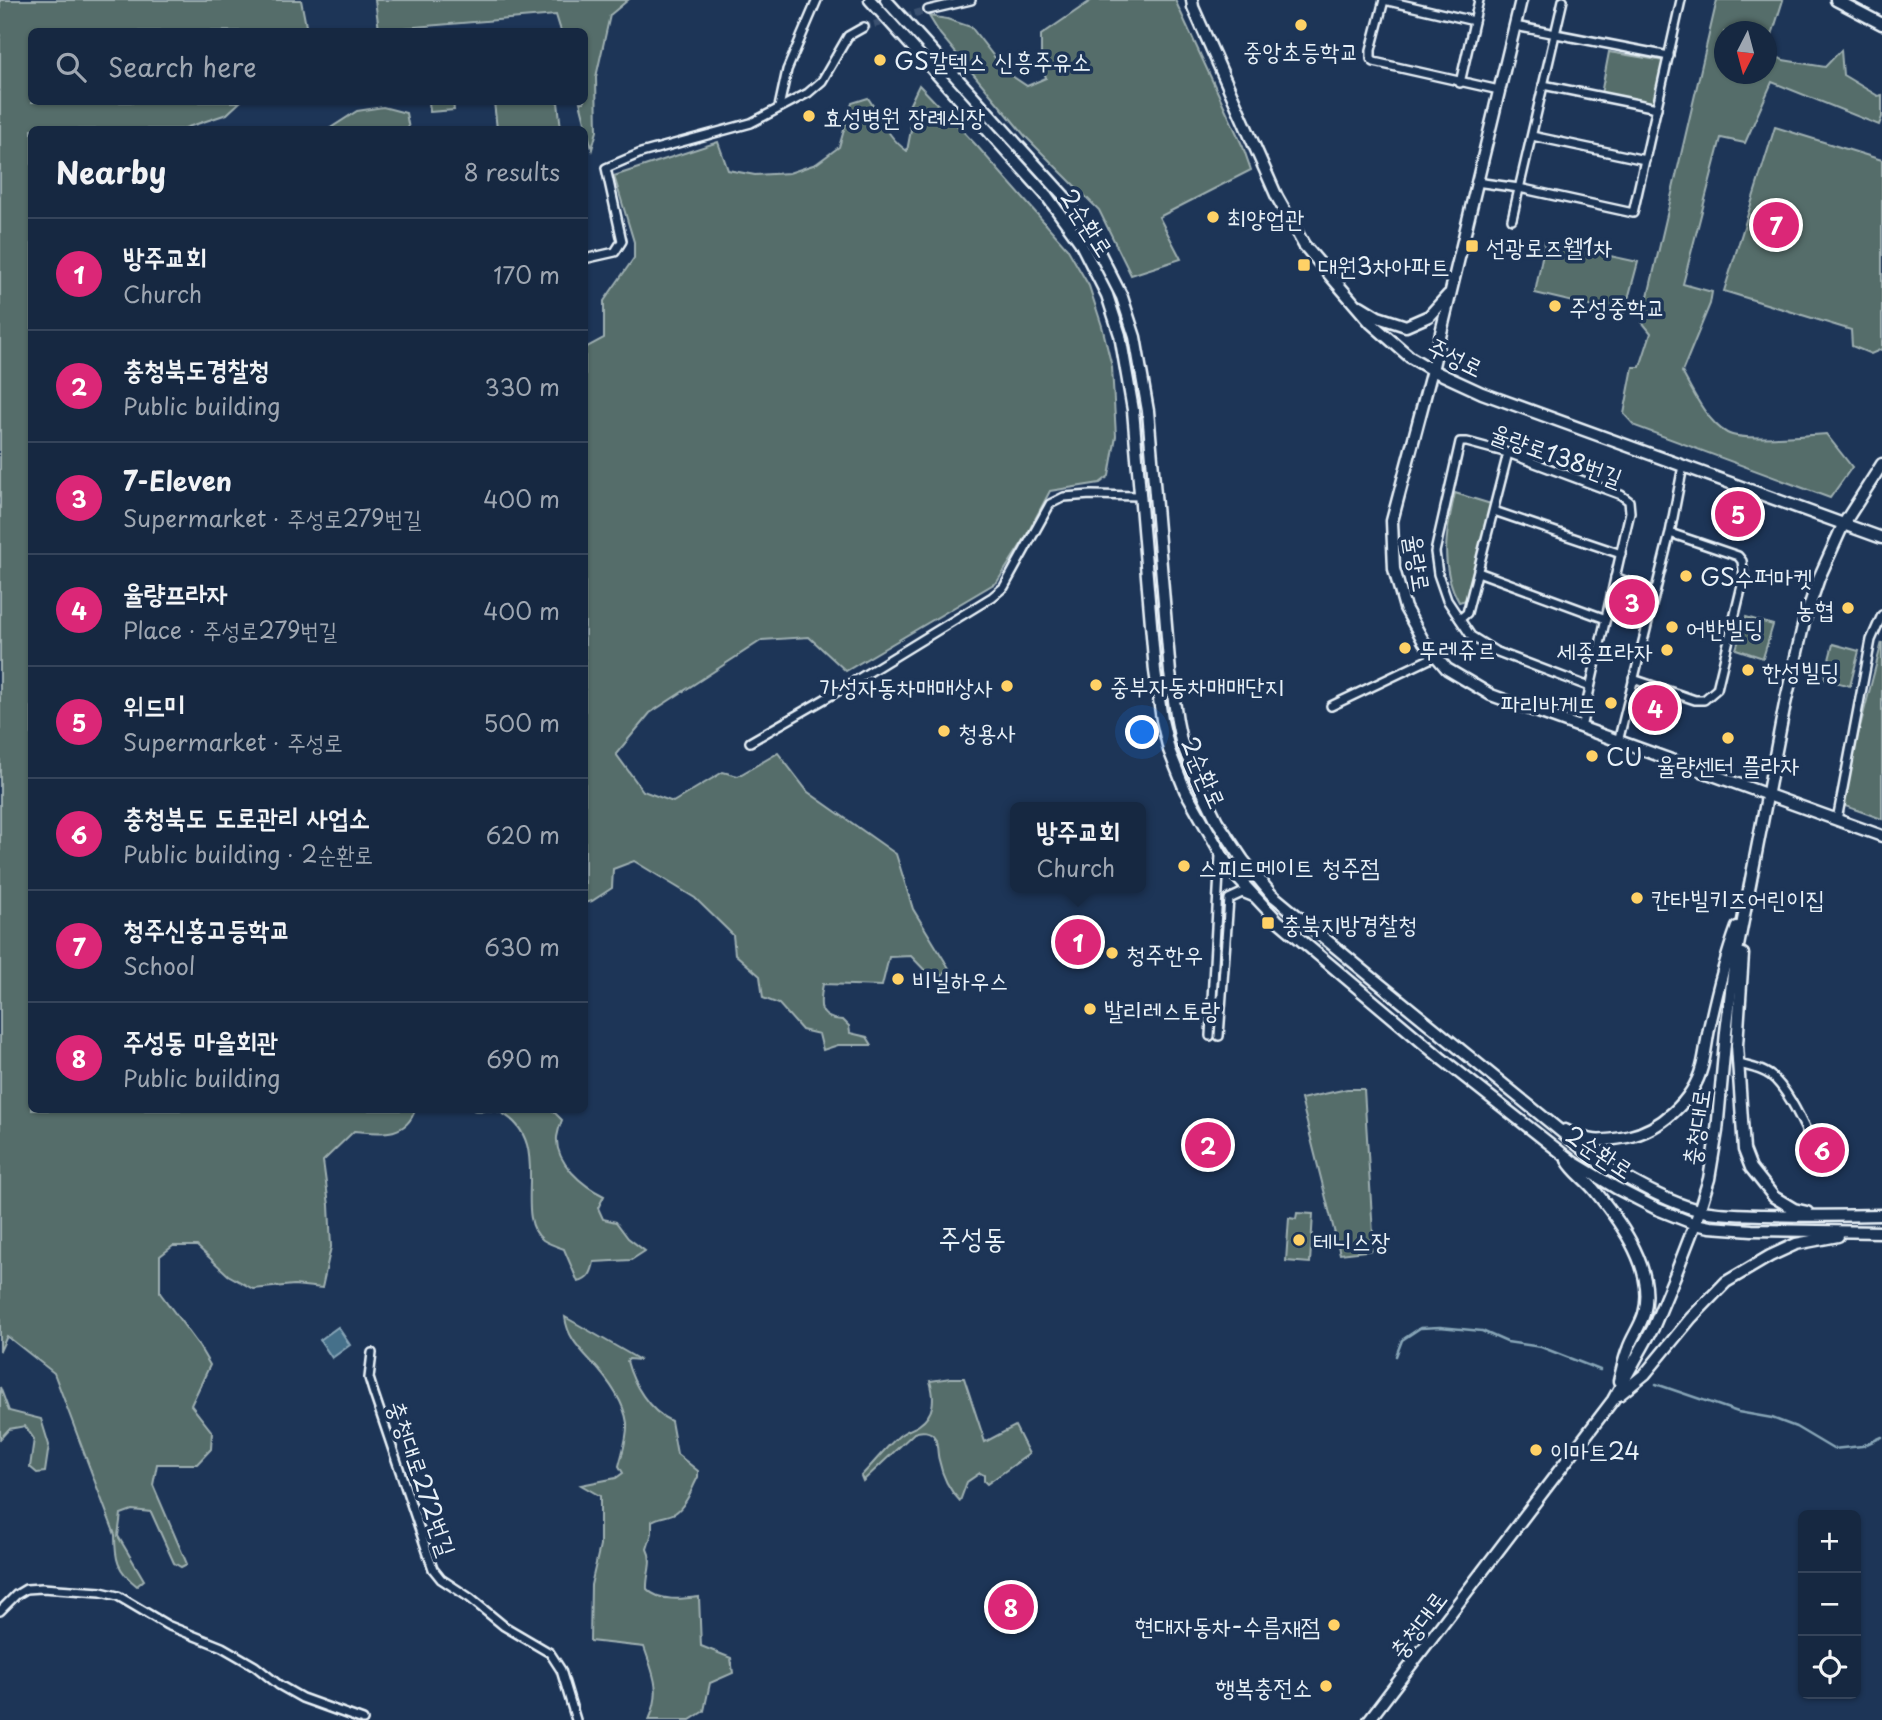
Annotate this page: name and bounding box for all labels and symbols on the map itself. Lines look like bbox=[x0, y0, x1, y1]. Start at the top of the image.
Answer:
marker: 중앙초등학교 bbox=[1293, 17, 1309, 33]
north arrow bbox=[1714, 21, 1777, 84]
place label: 중앙초등학교 bbox=[1243, 32, 1359, 68]
place label: GS칼텍스 신흥주유소 bbox=[894, 42, 1091, 78]
marker: GS칼텍스 신흥주유소 bbox=[872, 52, 888, 68]
place label: 효성병원 장례식장 bbox=[823, 98, 985, 134]
marker: 효성병원 장례식장 bbox=[801, 108, 817, 124]
street label: 2순환로 bbox=[1052, 181, 1124, 263]
place label: 최양업관 bbox=[1227, 199, 1304, 235]
pin: 7 bbox=[1753, 199, 1799, 251]
marker: 최양업관 bbox=[1205, 209, 1221, 225]
place label: 선광로즈웰1차 bbox=[1486, 228, 1613, 264]
marker: 선광로즈웰1차 bbox=[1464, 238, 1480, 254]
place label: 대원3차아파트 bbox=[1318, 247, 1450, 283]
marker: 대원3차아파트 bbox=[1296, 257, 1312, 273]
place label: 주성중학교 bbox=[1569, 288, 1666, 324]
marker: 주성중학교 bbox=[1547, 298, 1563, 314]
street label: 주성로 bbox=[1422, 327, 1490, 385]
street label: 율량로138번길 bbox=[1486, 413, 1628, 495]
pin: 5 bbox=[1715, 488, 1761, 540]
street label: 율량로 bbox=[1397, 532, 1441, 594]
place label: GS수퍼마켓 bbox=[1700, 558, 1812, 594]
marker: GS수퍼마켓 bbox=[1678, 568, 1694, 584]
pin: 3 bbox=[1609, 576, 1655, 628]
place label: 농협 bbox=[1795, 590, 1834, 626]
marker: 농협 bbox=[1840, 600, 1856, 616]
place label: 어반빌딩 bbox=[1686, 609, 1763, 645]
marker: 어반빌딩 bbox=[1664, 619, 1680, 635]
place label: 뚜레쥬르 bbox=[1419, 630, 1496, 666]
place label: 세종프라자 bbox=[1556, 632, 1653, 668]
marker: 뚜레쥬르 bbox=[1397, 640, 1413, 656]
marker: 세종프라자 bbox=[1659, 642, 1675, 658]
place label: 한성빌딩 bbox=[1762, 652, 1839, 688]
marker: 한성빌딩 bbox=[1740, 662, 1756, 678]
place label: 중부자동차매매단지 bbox=[1110, 667, 1284, 703]
place label: 가성자동차매매상사 bbox=[819, 668, 993, 704]
marker: 중부자동차매매단지 bbox=[1088, 677, 1104, 693]
marker: 가성자동차매매상사 bbox=[999, 678, 1015, 694]
pin: 4 bbox=[1632, 682, 1678, 734]
place label: 파리바게뜨 bbox=[1500, 685, 1597, 721]
marker: 파리바게뜨 bbox=[1603, 695, 1619, 711]
place label: 청용사 bbox=[958, 713, 1016, 749]
your location bbox=[1125, 715, 1159, 749]
marker: 청용사 bbox=[936, 723, 952, 739]
street label: 2순환로 bbox=[1173, 730, 1237, 814]
marker: 율량센터 플라자 bbox=[1720, 730, 1736, 746]
place label: CU bbox=[1606, 738, 1643, 774]
place label: 율량센터 플라자 bbox=[1657, 746, 1800, 782]
marker: CU bbox=[1584, 748, 1600, 764]
place label: 스피드메이트 청주점 bbox=[1198, 848, 1380, 884]
marker: 스피드메이트 청주점 bbox=[1176, 858, 1192, 874]
place label: 칸타빌키즈어린이집 bbox=[1651, 880, 1825, 916]
marker: 칸타빌키즈어린이집 bbox=[1629, 890, 1645, 906]
place label: 충북지방경찰청 bbox=[1282, 905, 1417, 941]
marker: 충북지방경찰청 bbox=[1260, 915, 1276, 931]
pin: 1 bbox=[1055, 916, 1101, 968]
place label: 청주한우 bbox=[1126, 935, 1203, 971]
marker: 청주한우 bbox=[1104, 945, 1120, 961]
place label: 비닐하우스 bbox=[912, 961, 1009, 997]
marker: 비닐하우스 bbox=[890, 971, 906, 987]
place label: 발리레스토랑 bbox=[1104, 991, 1221, 1027]
marker: 발리레스토랑 bbox=[1082, 1001, 1098, 1017]
street label: 충청대로 bbox=[1672, 1086, 1718, 1168]
street label: 2순환로 bbox=[1559, 1115, 1641, 1187]
pin: 2 bbox=[1185, 1119, 1231, 1171]
pin: 6 bbox=[1799, 1124, 1845, 1176]
district label: 주성동 bbox=[938, 1215, 1006, 1258]
place label: 테니스장 bbox=[1313, 1222, 1390, 1258]
marker: 테니스장 bbox=[1291, 1232, 1307, 1248]
street label: 충청대로272번길 bbox=[380, 1395, 466, 1561]
place label: 이마트24 bbox=[1550, 1432, 1640, 1468]
marker: 이마트24 bbox=[1528, 1442, 1544, 1458]
pin: 8 bbox=[988, 1581, 1034, 1633]
street label: 충청대로 bbox=[1379, 1582, 1455, 1666]
place label: 현대자동차-수름재점 bbox=[1135, 1607, 1320, 1643]
marker: 현대자동차-수름재점 bbox=[1326, 1617, 1342, 1633]
place label: 행복충전소 bbox=[1215, 1668, 1312, 1704]
marker: 행복충전소 bbox=[1318, 1678, 1334, 1694]

